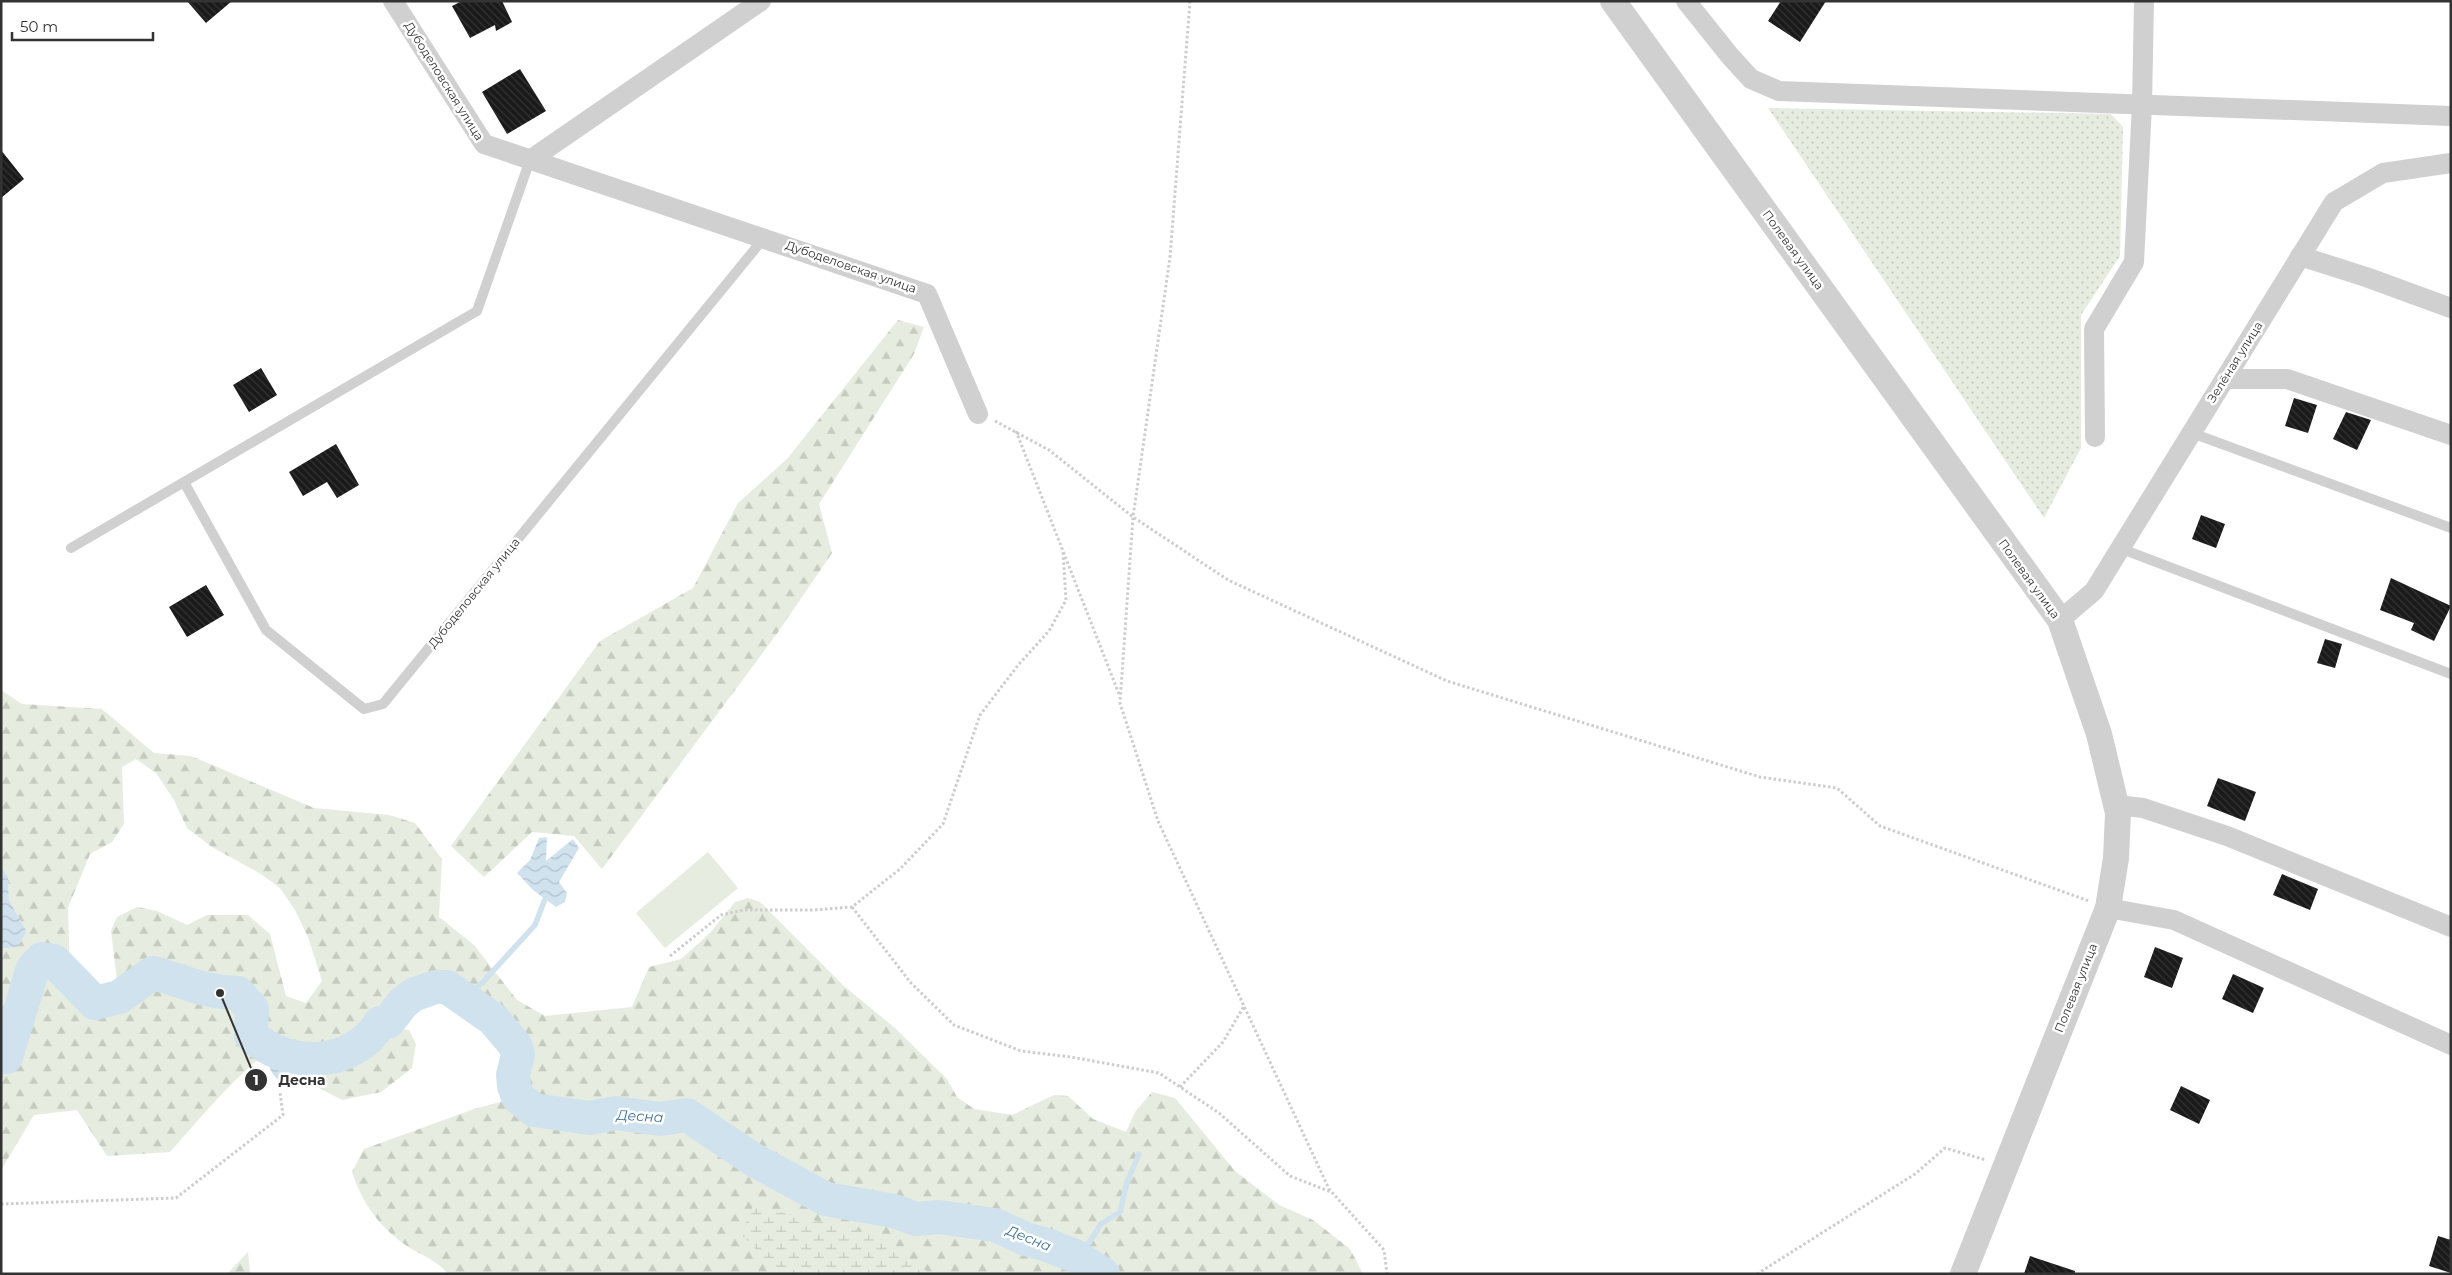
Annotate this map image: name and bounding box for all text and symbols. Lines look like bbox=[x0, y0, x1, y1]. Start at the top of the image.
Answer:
scale bar bbox=[12, 10, 154, 42]
text: 50 m bbox=[20, 17, 58, 36]
street label: Дубоделовская улица bbox=[402, 19, 487, 143]
street label: Полевая улица bbox=[1760, 207, 1827, 292]
street label: Дубоделовская улица bbox=[784, 237, 919, 296]
street label: Зелёная улица bbox=[2204, 318, 2266, 405]
street label: Дубоделовская улица bbox=[425, 535, 523, 651]
street label: Полевая улица bbox=[1996, 536, 2063, 621]
street label: Полевая улица bbox=[2051, 941, 2100, 1035]
callout: Десна bbox=[244, 1065, 336, 1094]
text: 1 bbox=[253, 1070, 259, 1089]
text: Десна bbox=[278, 1071, 326, 1089]
water label: Десна bbox=[614, 1106, 664, 1126]
water label: Десна bbox=[1002, 1220, 1054, 1255]

